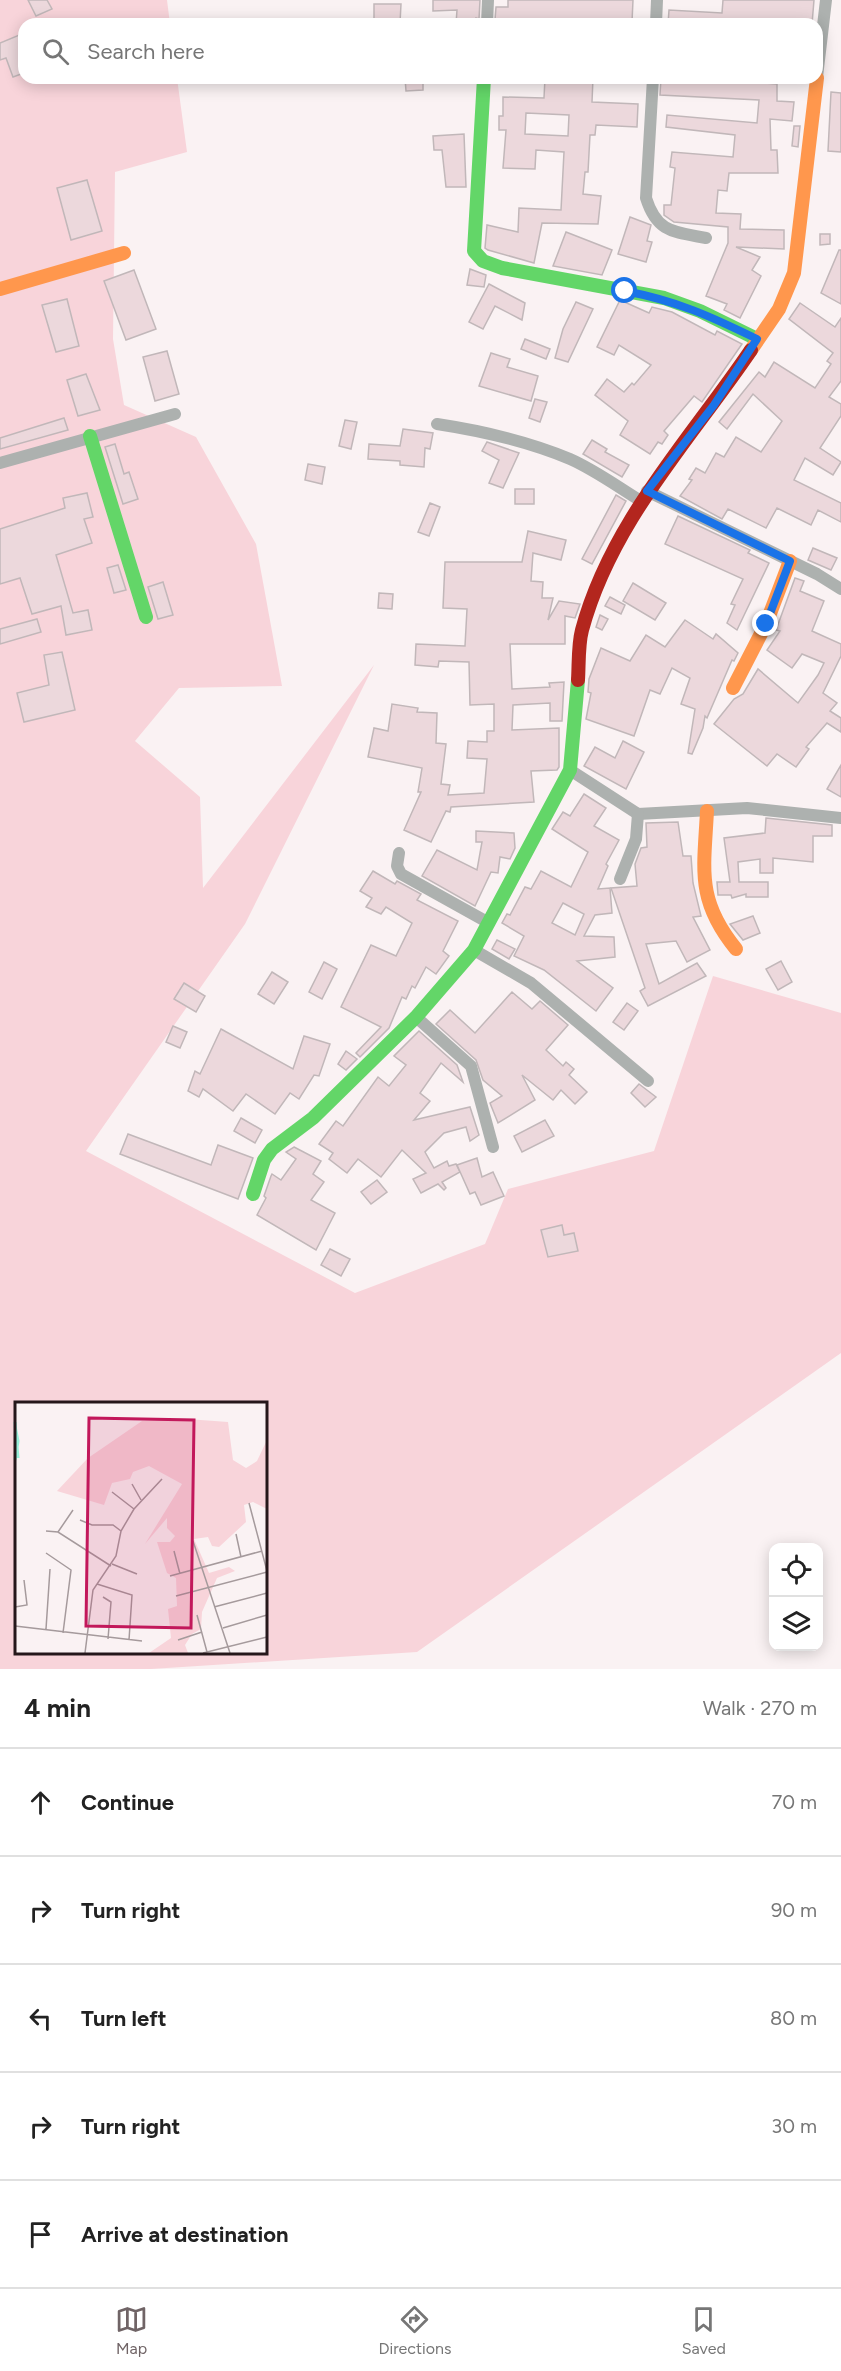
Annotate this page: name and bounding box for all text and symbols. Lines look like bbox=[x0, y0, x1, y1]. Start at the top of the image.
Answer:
search box bbox=[18, 18, 823, 84]
icon: search bbox=[39, 35, 72, 68]
text: Search here bbox=[87, 38, 205, 65]
route start bbox=[611, 277, 637, 303]
route end bbox=[752, 610, 778, 636]
inset map bbox=[15, 1402, 267, 1654]
map controls bbox=[769, 1543, 823, 1651]
button: locate bbox=[769, 1543, 823, 1597]
button: layers bbox=[769, 1597, 823, 1651]
text: 4 min bbox=[24, 1692, 91, 1724]
text: Walk · 270 m bbox=[703, 1696, 817, 1720]
icon: ahead bbox=[24, 1786, 57, 1819]
text: Continue bbox=[81, 1789, 174, 1816]
text: 70 m bbox=[771, 1790, 817, 1814]
icon: right bbox=[24, 1894, 57, 1927]
text: Turn right bbox=[81, 1897, 180, 1924]
text: 90 m bbox=[771, 1898, 817, 1922]
icon: left bbox=[24, 2002, 57, 2035]
text: Turn left bbox=[81, 2005, 167, 2032]
text: 80 m bbox=[770, 2006, 817, 2030]
icon: right bbox=[24, 2110, 57, 2143]
text: Turn right bbox=[81, 2113, 180, 2140]
text: 30 m bbox=[771, 2114, 817, 2138]
icon: arrive bbox=[24, 2218, 57, 2251]
text: Arrive at destination bbox=[81, 2221, 289, 2248]
tab: Map bbox=[115, 2303, 148, 2358]
tab: Directions bbox=[378, 2303, 451, 2358]
tab: Saved bbox=[682, 2303, 726, 2358]

